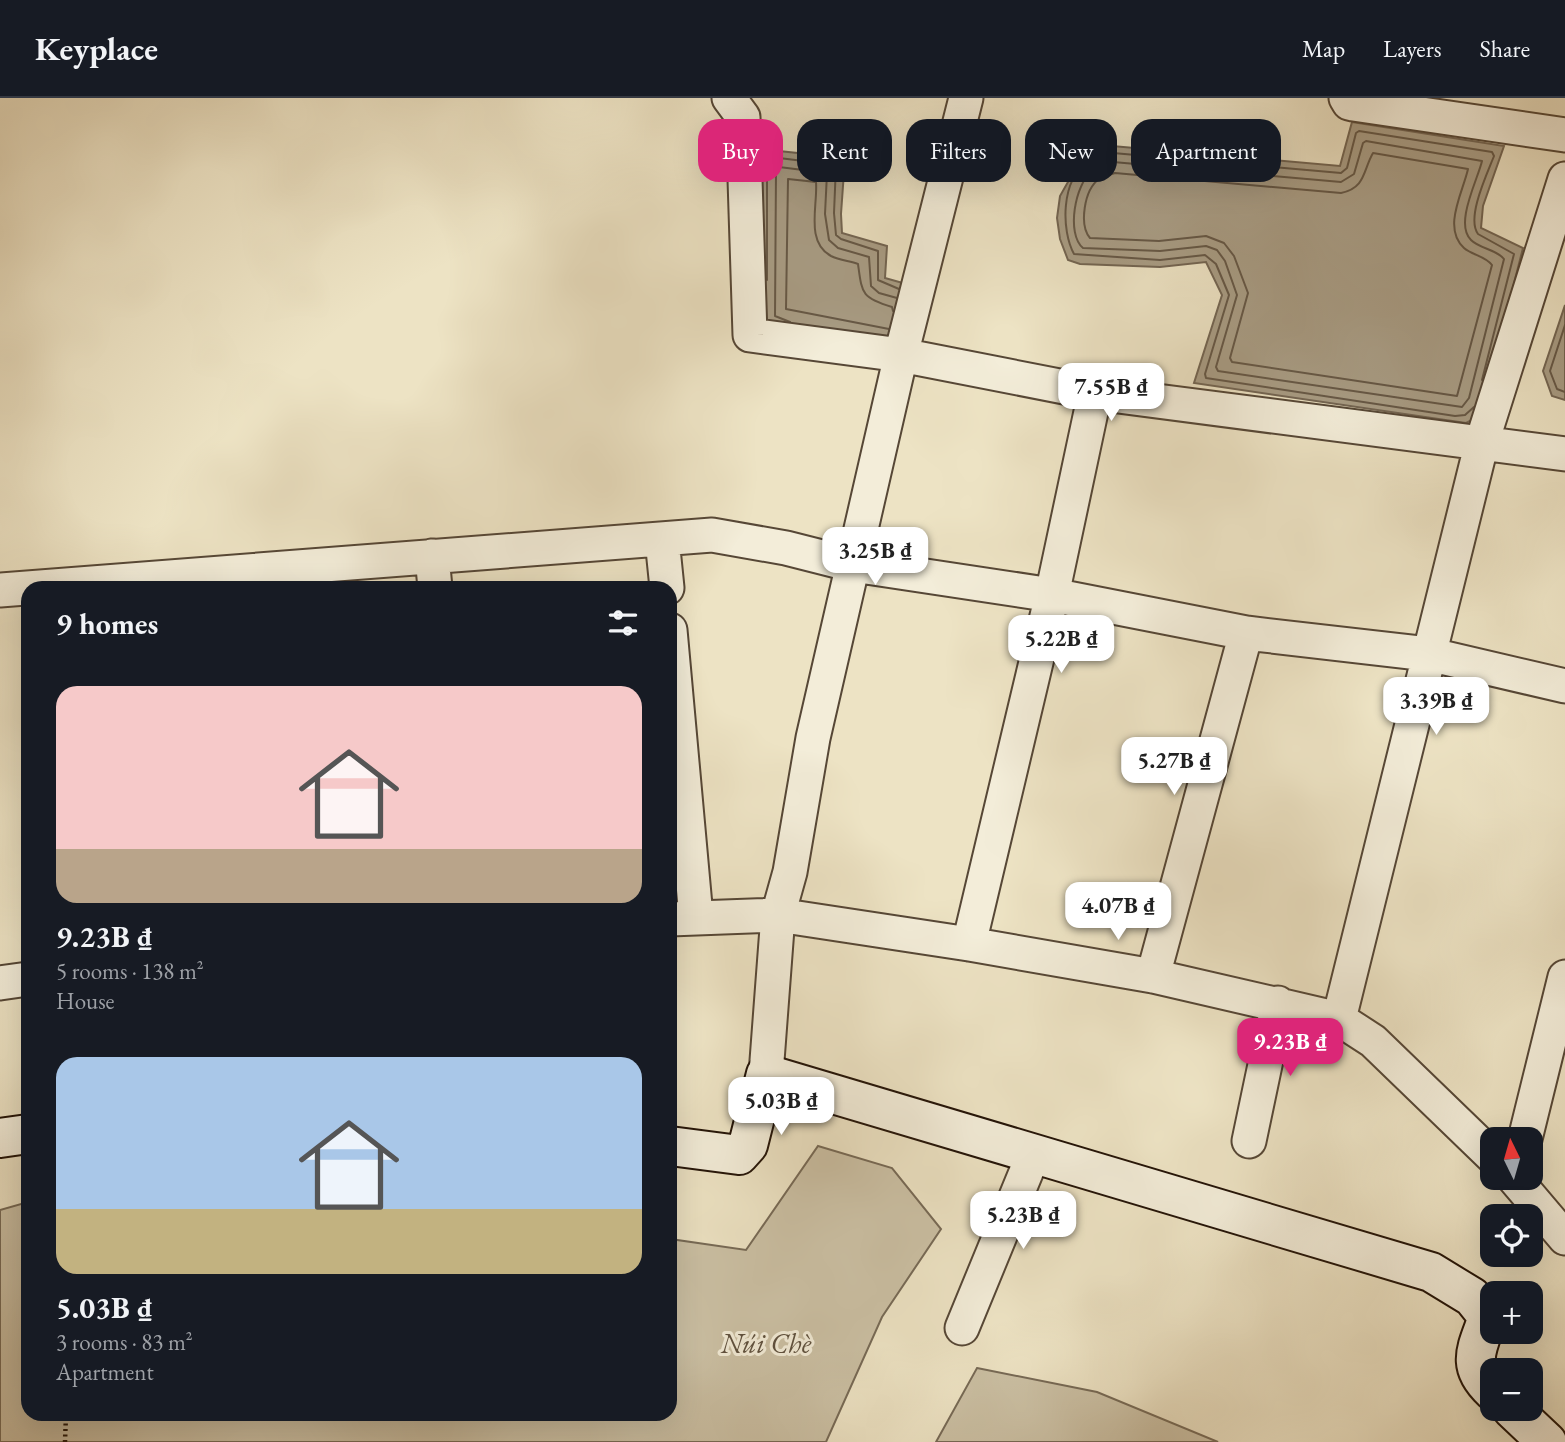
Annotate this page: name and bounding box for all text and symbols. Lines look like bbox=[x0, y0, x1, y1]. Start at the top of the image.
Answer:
text: Keyplace bbox=[35, 27, 158, 70]
text: Map bbox=[1302, 33, 1345, 64]
text: Layers bbox=[1383, 33, 1442, 64]
text: Share bbox=[1480, 33, 1530, 64]
chip: Buy bbox=[698, 119, 783, 182]
chip: Rent bbox=[797, 119, 892, 182]
chip: Filters bbox=[906, 119, 1011, 182]
chip: New bbox=[1025, 119, 1117, 182]
chip: Apartment bbox=[1131, 119, 1281, 182]
pin: 7.55B ₫ bbox=[1046, 364, 1176, 423]
text: 7.55B ₫ bbox=[1074, 371, 1148, 401]
pin: 3.25B ₫ bbox=[810, 528, 940, 587]
text: 3.25B ₫ bbox=[838, 535, 912, 565]
text: 9 homes bbox=[56, 604, 158, 643]
icon: filters bbox=[604, 604, 642, 642]
pin: 5.22B ₫ bbox=[996, 616, 1126, 675]
text: 5.22B ₫ bbox=[1024, 623, 1098, 653]
pin: 3.39B ₫ bbox=[1371, 678, 1501, 737]
text: 3.39B ₫ bbox=[1399, 685, 1473, 715]
icon: home bbox=[286, 731, 412, 857]
pin: 5.27B ₫ bbox=[1109, 738, 1239, 797]
text: 5.27B ₫ bbox=[1137, 745, 1211, 775]
pin: 4.07B ₫ bbox=[1053, 882, 1183, 942]
text: 4.07B ₫ bbox=[1081, 890, 1155, 920]
text: 9.23B ₫ bbox=[56, 917, 152, 956]
text: 5 rooms · 138 m² bbox=[56, 956, 204, 986]
text: House bbox=[56, 986, 115, 1016]
pin: 9.23B ₫ bbox=[1225, 1018, 1355, 1078]
text: 9.23B ₫ bbox=[1253, 1026, 1327, 1056]
pin: 5.03B ₫ bbox=[716, 1077, 846, 1137]
text: 5.03B ₫ bbox=[744, 1085, 818, 1115]
icon: home bbox=[286, 1102, 412, 1228]
north arrow bbox=[1480, 1127, 1544, 1190]
map controls bbox=[1480, 1127, 1543, 1421]
pin: 5.23B ₫ bbox=[958, 1192, 1088, 1251]
text: 5.23B ₫ bbox=[986, 1199, 1060, 1229]
button: locate bbox=[1480, 1204, 1543, 1267]
button: + bbox=[1480, 1281, 1543, 1344]
text: 5.03B ₫ bbox=[56, 1288, 152, 1327]
park label: Núi Chè bbox=[720, 1325, 812, 1361]
text: 3 rooms · 83 m² bbox=[56, 1327, 193, 1357]
text: Apartment bbox=[56, 1357, 154, 1387]
button: − bbox=[1480, 1358, 1543, 1421]

